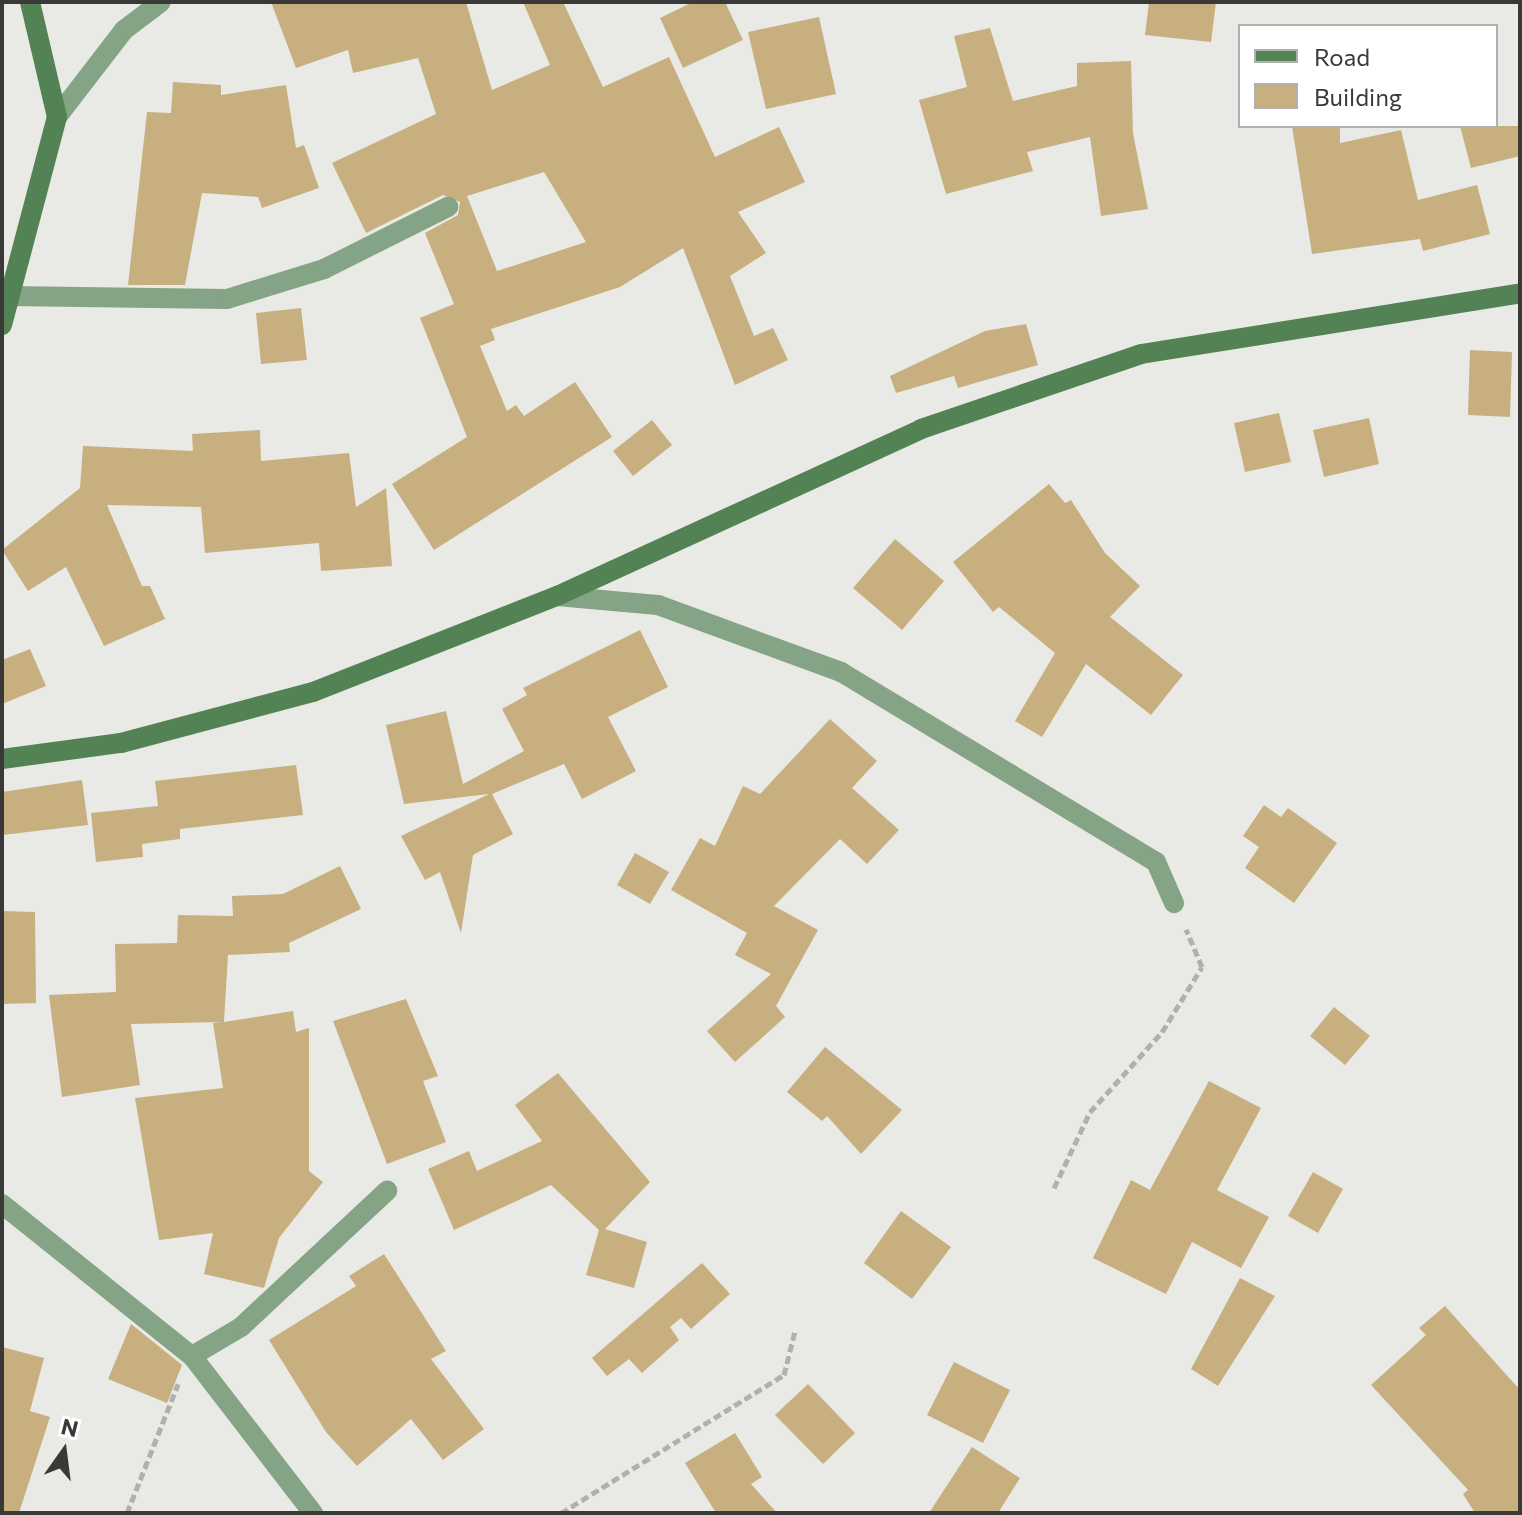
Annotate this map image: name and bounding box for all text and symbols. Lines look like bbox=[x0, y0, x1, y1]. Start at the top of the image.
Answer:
legend bbox=[1238, 24, 1498, 128]
text: Road bbox=[1314, 42, 1370, 71]
text: Building bbox=[1314, 82, 1402, 111]
north arrow bbox=[24, 1411, 104, 1491]
text: N bbox=[59, 1412, 81, 1442]

